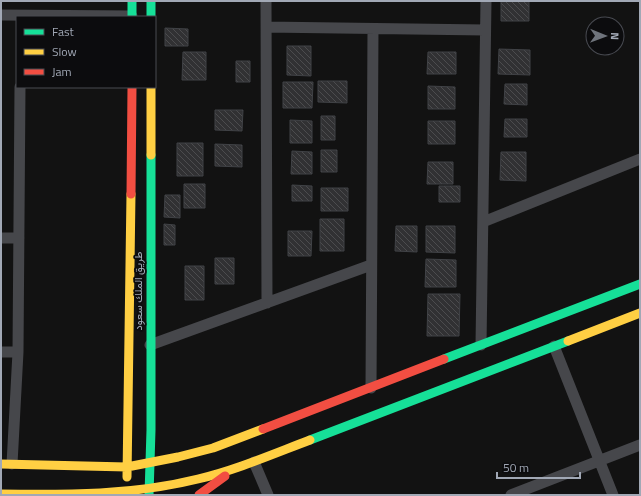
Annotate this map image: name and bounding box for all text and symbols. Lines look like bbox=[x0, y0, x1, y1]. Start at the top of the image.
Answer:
legend bbox=[16, 16, 156, 88]
north arrow bbox=[585, 16, 625, 56]
text: Fast bbox=[52, 22, 75, 41]
text: N bbox=[607, 32, 623, 40]
text: Slow bbox=[52, 42, 77, 61]
text: Jam bbox=[52, 62, 72, 81]
street label: طريق الملك سعود bbox=[130, 252, 146, 330]
scale bar bbox=[497, 454, 580, 480]
text: 50 m bbox=[503, 458, 529, 477]

